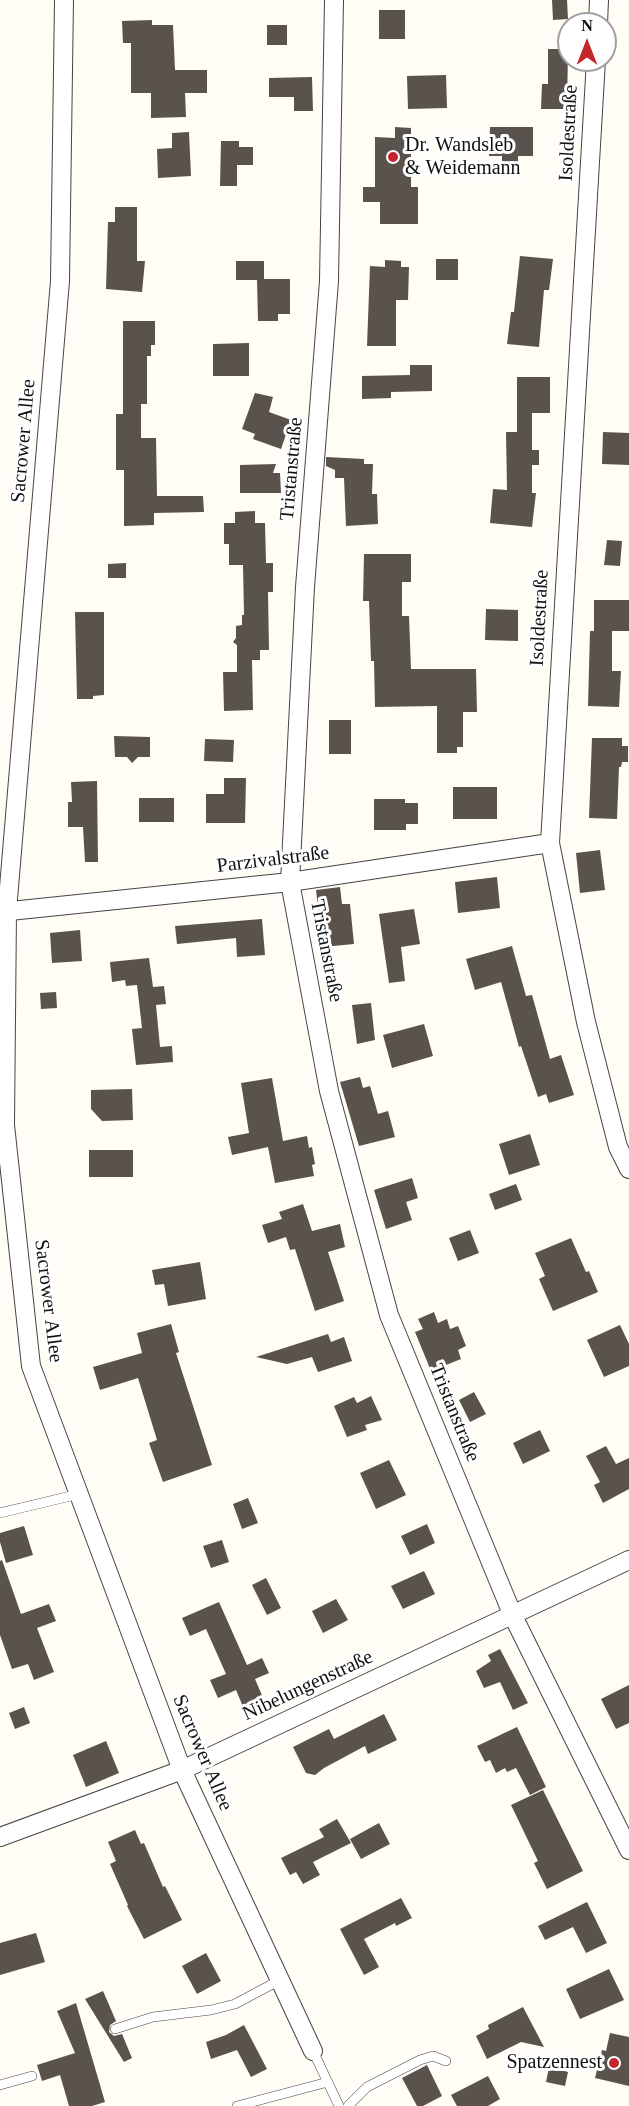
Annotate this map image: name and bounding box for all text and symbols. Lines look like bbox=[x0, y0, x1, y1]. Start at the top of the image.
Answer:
north arrow bbox=[557, 12, 617, 72]
text: N bbox=[581, 17, 593, 34]
street label: Isoldestraße bbox=[554, 84, 584, 182]
place label: Dr. Wandsleb & Weidemann bbox=[405, 134, 521, 181]
marker: Dr. Wandsleb & Weidemann bbox=[386, 150, 400, 164]
street label: Sacrower Allee bbox=[7, 378, 41, 504]
street label: Tristanstraße bbox=[276, 416, 308, 522]
street label: Isoldestraße bbox=[525, 569, 555, 667]
street label: Parzivalstraße bbox=[215, 841, 331, 879]
street label: Tristanstraße bbox=[304, 898, 348, 1004]
street label: Sacrower Allee bbox=[29, 1238, 67, 1364]
street label: Tristanstraße bbox=[423, 1360, 485, 1466]
street label: Nibelungenstraße bbox=[239, 1645, 377, 1727]
street label: Sacrower Allee bbox=[167, 1691, 237, 1815]
place label: Spatzennest bbox=[506, 2051, 602, 2075]
marker: Spatzennest bbox=[607, 2056, 621, 2070]

